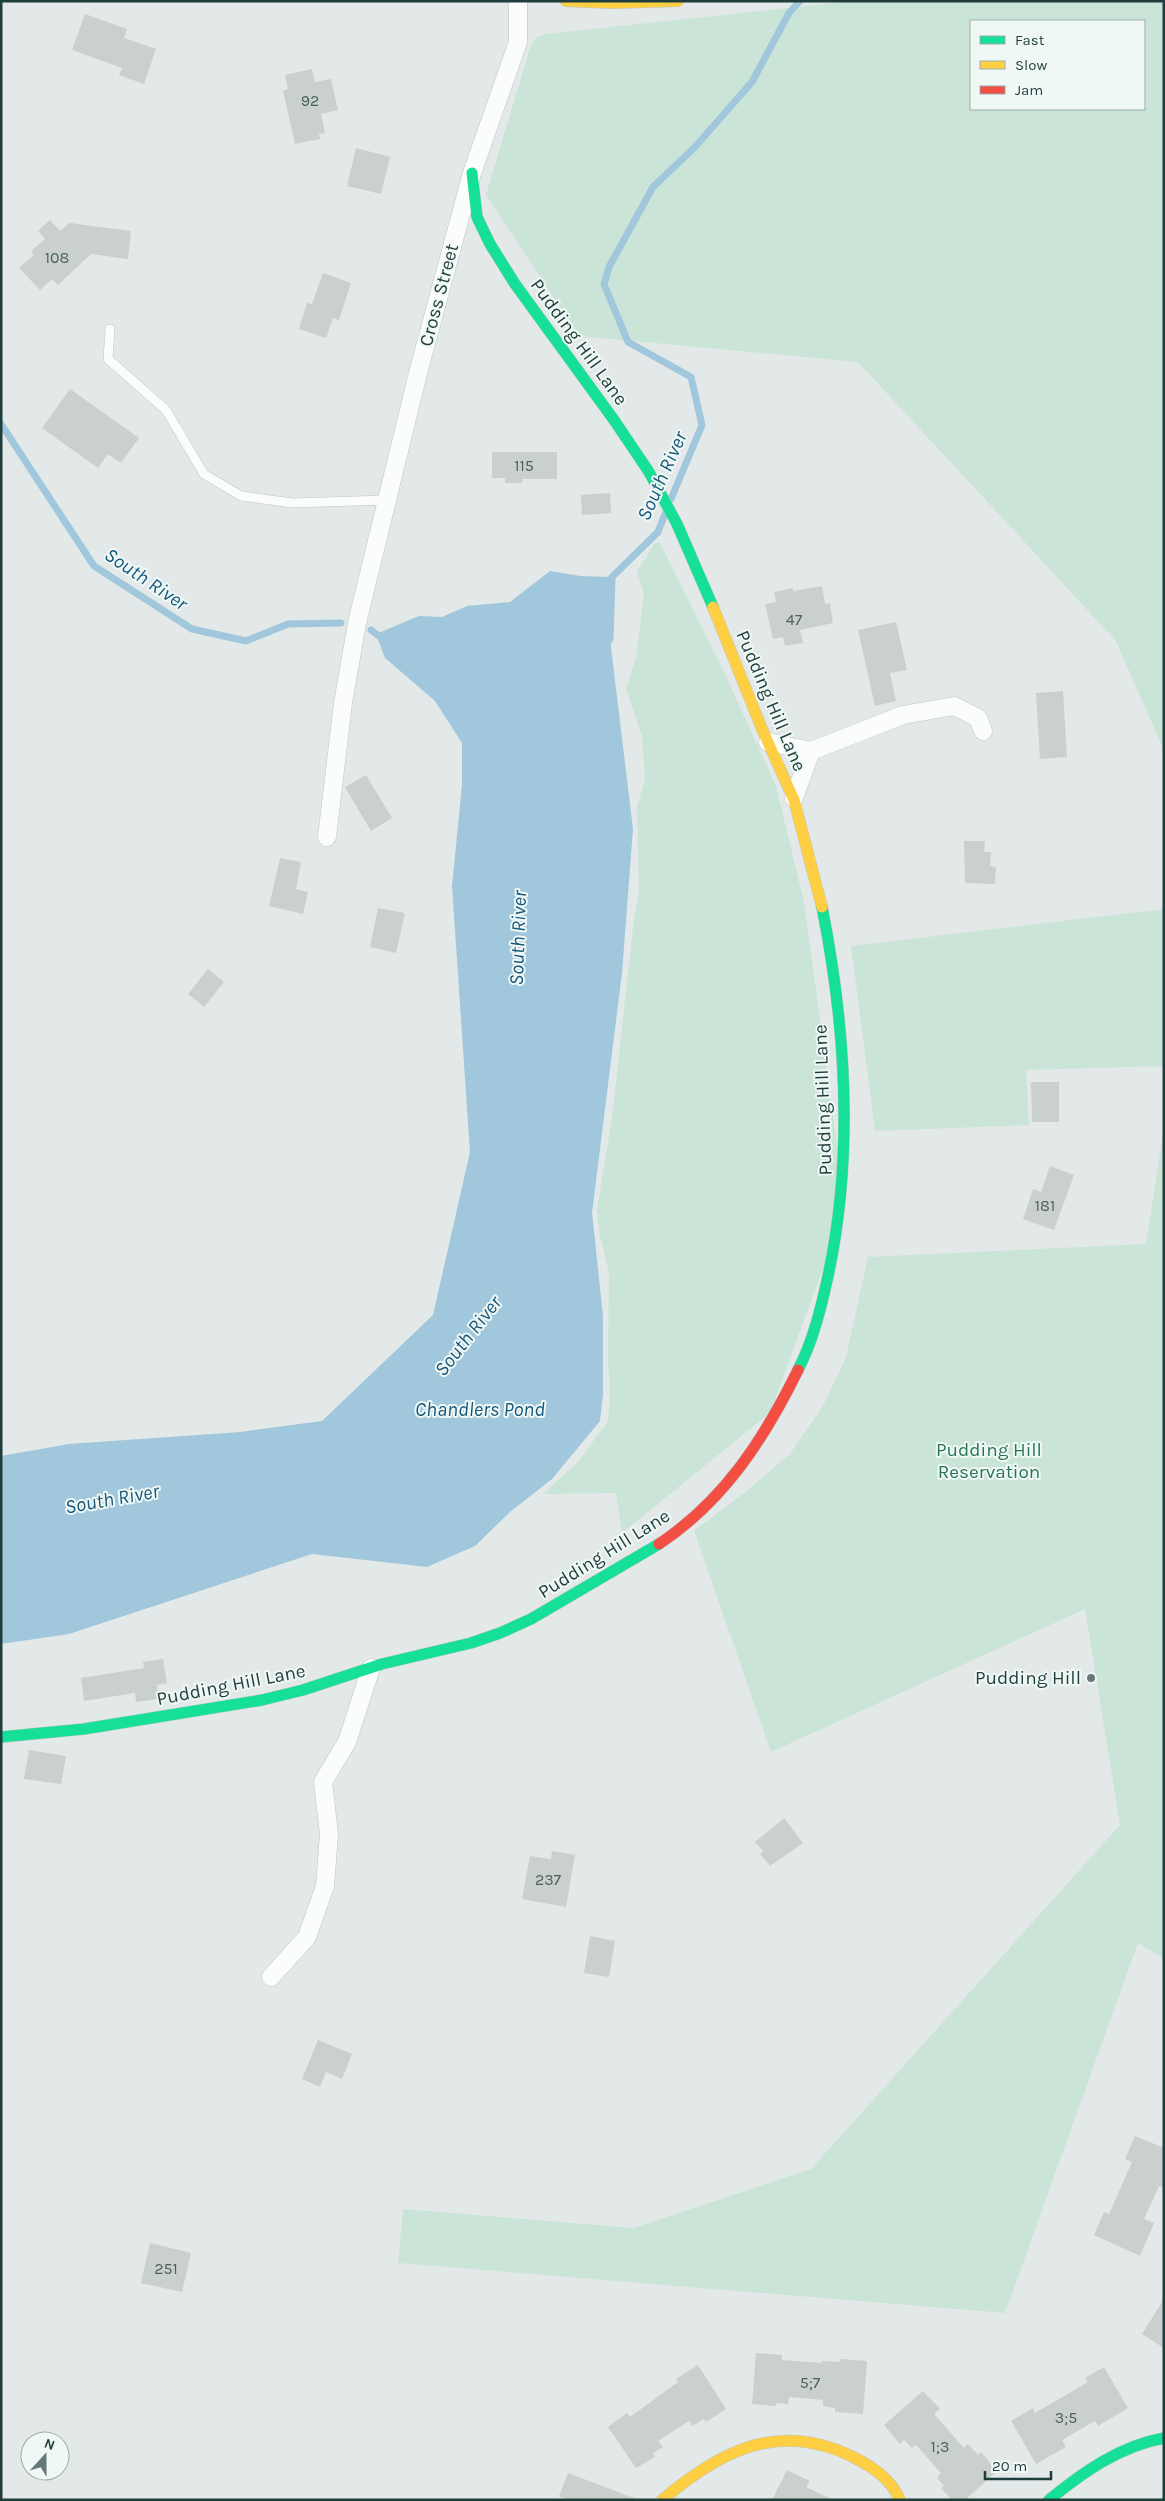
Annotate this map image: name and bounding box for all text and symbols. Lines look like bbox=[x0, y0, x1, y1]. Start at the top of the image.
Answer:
legend bbox=[970, 20, 1145, 110]
text: Fast bbox=[1015, 31, 1045, 49]
text: Slow bbox=[1015, 56, 1047, 74]
text: Jam bbox=[1015, 81, 1043, 99]
house number: 92 bbox=[301, 91, 319, 110]
street label: Cross Street bbox=[415, 241, 463, 349]
house number: 108 bbox=[45, 248, 69, 267]
street label: Pudding Hill Lane bbox=[526, 274, 632, 410]
water label: South River bbox=[632, 427, 692, 524]
house number: 115 bbox=[514, 456, 534, 475]
water label: South River bbox=[100, 543, 193, 616]
house number: 47 bbox=[786, 610, 803, 629]
street label: Pudding Hill Lane bbox=[731, 627, 811, 775]
water label: South River bbox=[505, 889, 531, 986]
street label: Pudding Hill Lane bbox=[809, 1024, 837, 1176]
house number: 181 bbox=[1035, 1196, 1055, 1215]
water label: South River bbox=[430, 1291, 507, 1381]
water label: Chandlers Pond bbox=[415, 1398, 545, 1421]
park label: Pudding Hill Reservation bbox=[936, 1439, 1042, 1483]
water label: South River bbox=[63, 1479, 162, 1519]
street label: Pudding Hill Lane bbox=[534, 1505, 674, 1603]
street label: Pudding Hill Lane bbox=[155, 1660, 307, 1710]
place label: Pudding Hill bbox=[975, 1667, 1081, 1689]
marker: Pudding Hill bbox=[1085, 1672, 1097, 1684]
house number: 237 bbox=[535, 1870, 562, 1889]
house number: 251 bbox=[154, 2259, 178, 2278]
house number: 5;7 bbox=[800, 2373, 821, 2392]
house number: 3;5 bbox=[1055, 2408, 1077, 2427]
north arrow bbox=[20, 2431, 70, 2481]
text: N bbox=[42, 2435, 57, 2454]
house number: 1;3 bbox=[931, 2437, 949, 2456]
scale bar bbox=[985, 2448, 1051, 2480]
text: 20 m bbox=[992, 2457, 1027, 2475]

